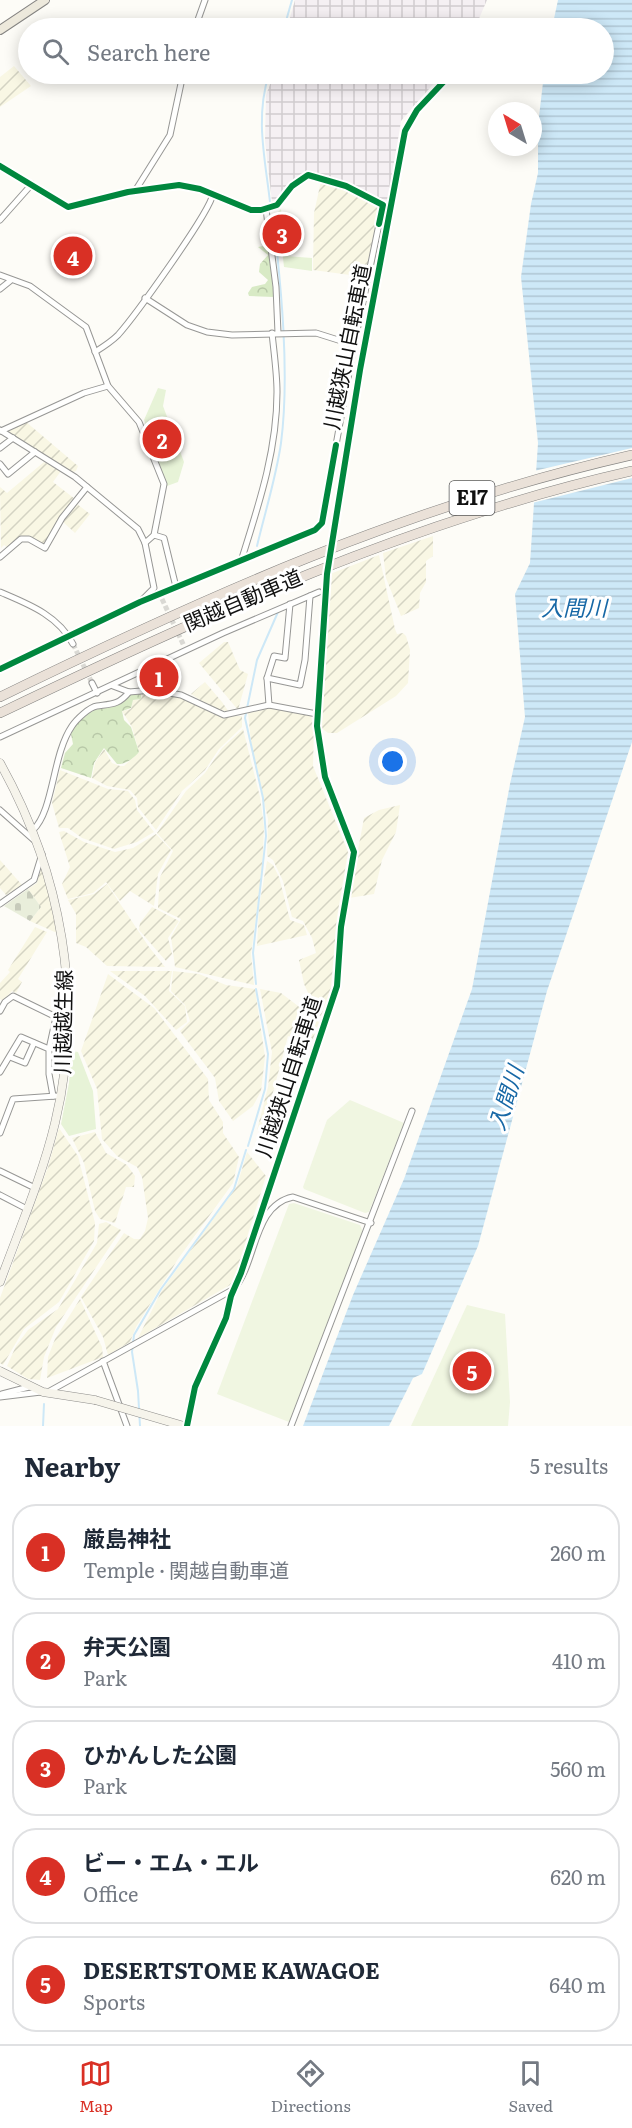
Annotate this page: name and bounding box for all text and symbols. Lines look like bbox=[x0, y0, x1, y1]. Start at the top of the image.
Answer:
search box bbox=[18, 18, 614, 84]
icon: search bbox=[39, 35, 72, 68]
text: Search here bbox=[87, 35, 210, 68]
north arrow bbox=[488, 102, 542, 156]
pin: 3 bbox=[262, 212, 302, 256]
pin: 4 bbox=[54, 234, 92, 278]
street label: 川越狭山自転車道 bbox=[314, 261, 377, 432]
pin: 2 bbox=[142, 416, 182, 462]
road number: E17 bbox=[450, 481, 494, 515]
street label: 関越自動車道 bbox=[178, 560, 306, 638]
water label: 入間川 bbox=[541, 590, 609, 623]
pin: 1 bbox=[140, 654, 178, 700]
your location bbox=[378, 747, 407, 776]
street label: 川越越生線 bbox=[45, 969, 78, 1075]
street label: 川越狭山自転車道 bbox=[246, 992, 327, 1161]
water label: 入間川 bbox=[479, 1059, 531, 1134]
pin: 5 bbox=[452, 1348, 492, 1394]
text: Nearby bbox=[24, 1446, 120, 1485]
text: 5 results bbox=[530, 1450, 608, 1480]
text: 厳島神社 bbox=[83, 1521, 171, 1554]
text: 1 bbox=[41, 1537, 50, 1567]
text: 260 m bbox=[550, 1537, 606, 1567]
text: Temple · 関越自動車道 bbox=[83, 1554, 289, 1584]
text: 弁天公園 bbox=[83, 1629, 171, 1662]
text: 2 bbox=[40, 1645, 51, 1675]
text: 410 m bbox=[552, 1645, 606, 1675]
text: Park bbox=[83, 1662, 127, 1692]
text: ひかんした公園 bbox=[83, 1737, 237, 1770]
text: 3 bbox=[40, 1753, 51, 1783]
text: 560 m bbox=[550, 1753, 606, 1783]
text: Park bbox=[83, 1770, 127, 1800]
text: ビー・エム・エル bbox=[83, 1845, 259, 1878]
text: 4 bbox=[39, 1861, 52, 1891]
text: 620 m bbox=[550, 1861, 606, 1891]
text: Office bbox=[83, 1878, 138, 1908]
text: DESERTSTOME KAWAGOE bbox=[83, 1953, 380, 1986]
text: 5 bbox=[40, 1969, 51, 1999]
text: 640 m bbox=[549, 1969, 606, 1999]
text: Sports bbox=[83, 1986, 145, 2016]
tab: Map bbox=[79, 2057, 113, 2117]
tab: Directions bbox=[271, 2057, 351, 2117]
tab: Saved bbox=[509, 2057, 553, 2117]

